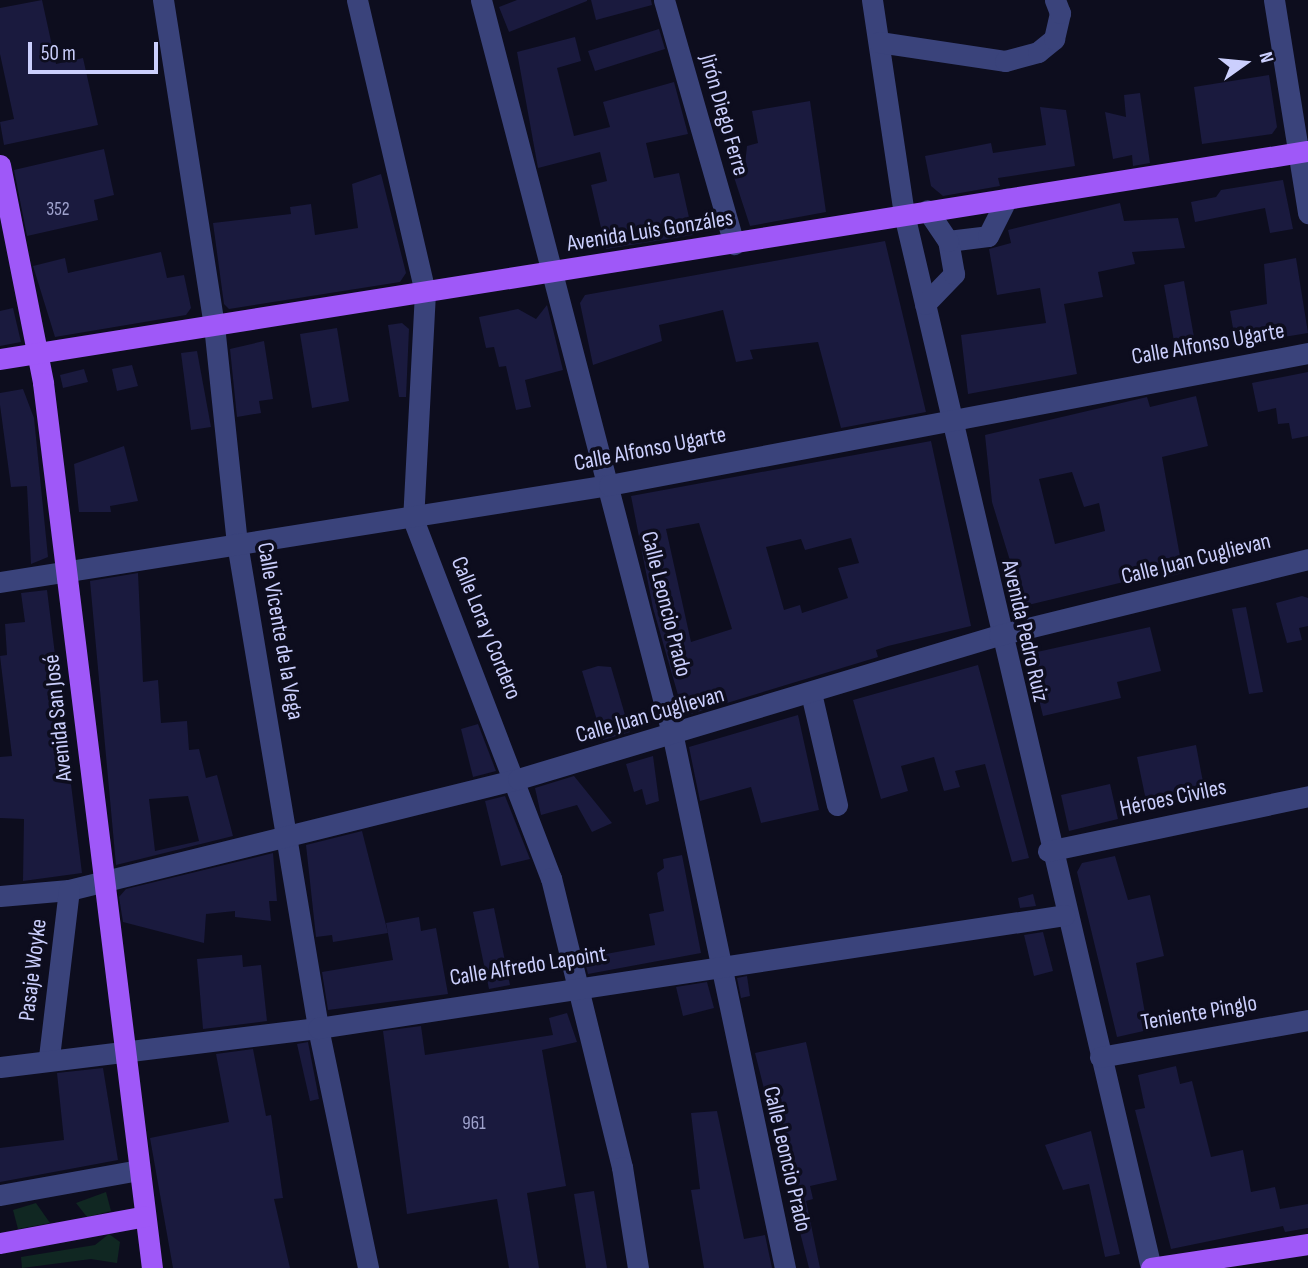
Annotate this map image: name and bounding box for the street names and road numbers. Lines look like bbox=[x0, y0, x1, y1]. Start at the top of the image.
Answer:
street label: Jirón Diego Ferre bbox=[693, 51, 755, 179]
street label: Avenida Luis Gonzáles bbox=[565, 204, 735, 258]
street label: Calle Alfonso Ugarte bbox=[1129, 317, 1287, 371]
street label: Calle Alfonso Ugarte bbox=[572, 421, 728, 477]
street label: Calle Juan Cuglievan bbox=[1118, 527, 1274, 591]
street label: Calle Leoncio Prado bbox=[635, 529, 697, 679]
street label: Calle Vicente de la Vega bbox=[251, 540, 309, 722]
street label: Calle Lora y Cordero bbox=[445, 553, 527, 703]
street label: Avenida Pedro Ruiz bbox=[995, 557, 1055, 705]
street label: Avenida San José bbox=[38, 653, 78, 783]
street label: Calle Juan Cuglievan bbox=[573, 681, 727, 749]
street label: Héroes Civiles bbox=[1117, 773, 1229, 823]
street label: Pasaje Woyke bbox=[13, 917, 53, 1023]
street label: Calle Alfredo Lapoint bbox=[448, 940, 608, 992]
street label: Teniente Pinglo bbox=[1139, 989, 1259, 1037]
street label: Calle Leoncio Prado bbox=[757, 1084, 817, 1234]

